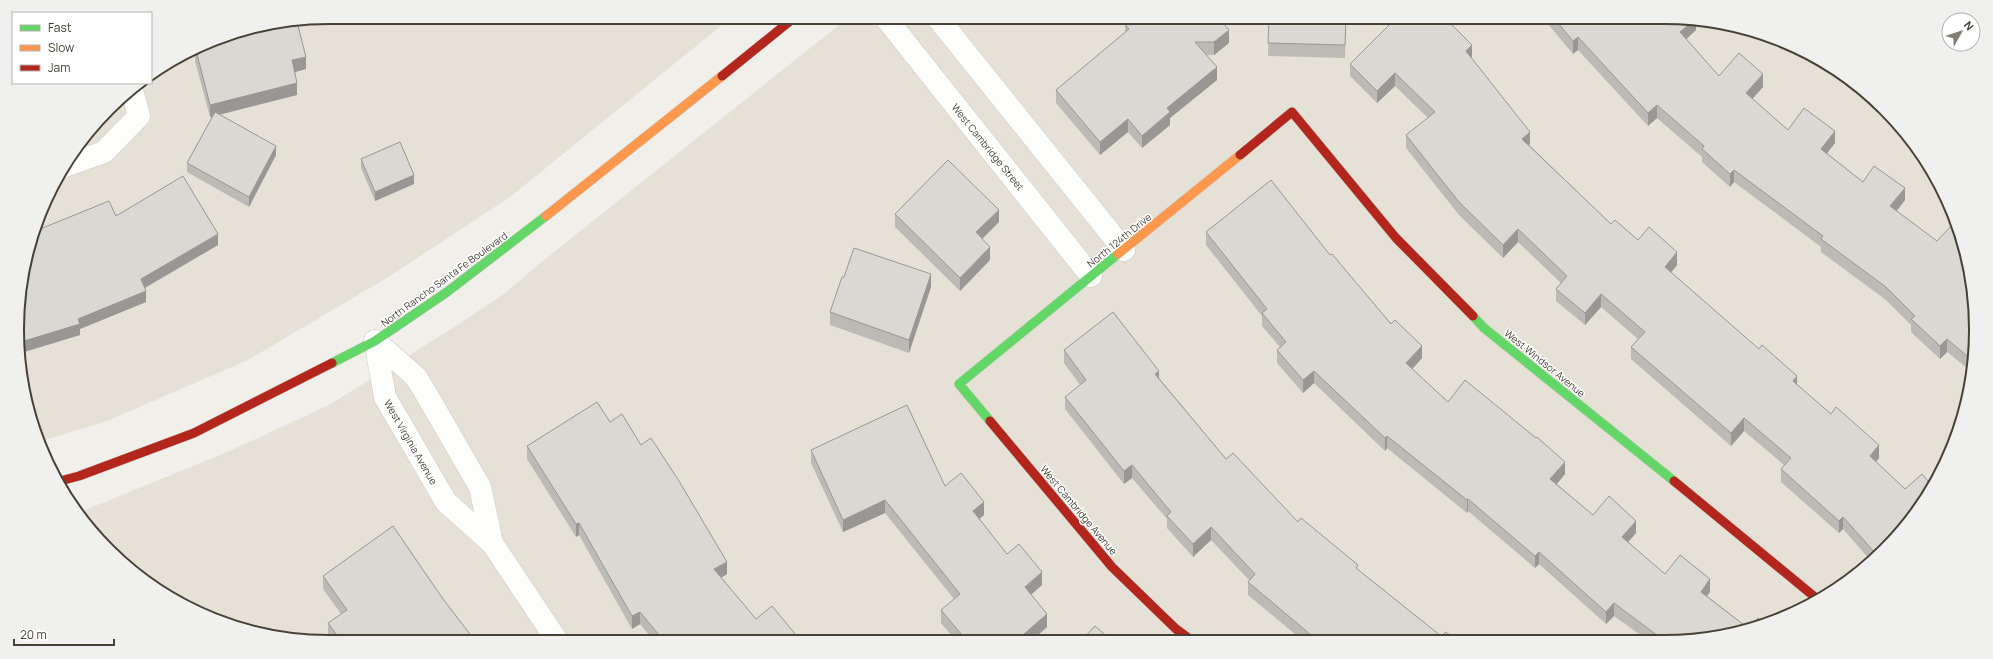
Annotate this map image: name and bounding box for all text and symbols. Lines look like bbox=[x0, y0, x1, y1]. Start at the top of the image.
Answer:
legend bbox=[12, 12, 152, 84]
north arrow bbox=[1941, 12, 1981, 52]
text: N bbox=[1961, 18, 1978, 33]
text: Fast bbox=[48, 19, 72, 36]
text: Slow bbox=[48, 39, 74, 56]
text: Jam bbox=[48, 59, 70, 76]
street label: West Cambridge Street bbox=[949, 101, 1027, 193]
street label: North 124th Drive bbox=[1084, 210, 1154, 270]
street label: North Rancho Santa Fe Boulevard bbox=[378, 228, 510, 330]
street label: West Windsor Avenue bbox=[1502, 326, 1588, 400]
street label: West Virginia Avenue bbox=[381, 397, 441, 487]
street label: West Cambridge Avenue bbox=[1037, 462, 1121, 558]
scale bar bbox=[14, 621, 114, 647]
text: 20 m bbox=[20, 626, 47, 643]

